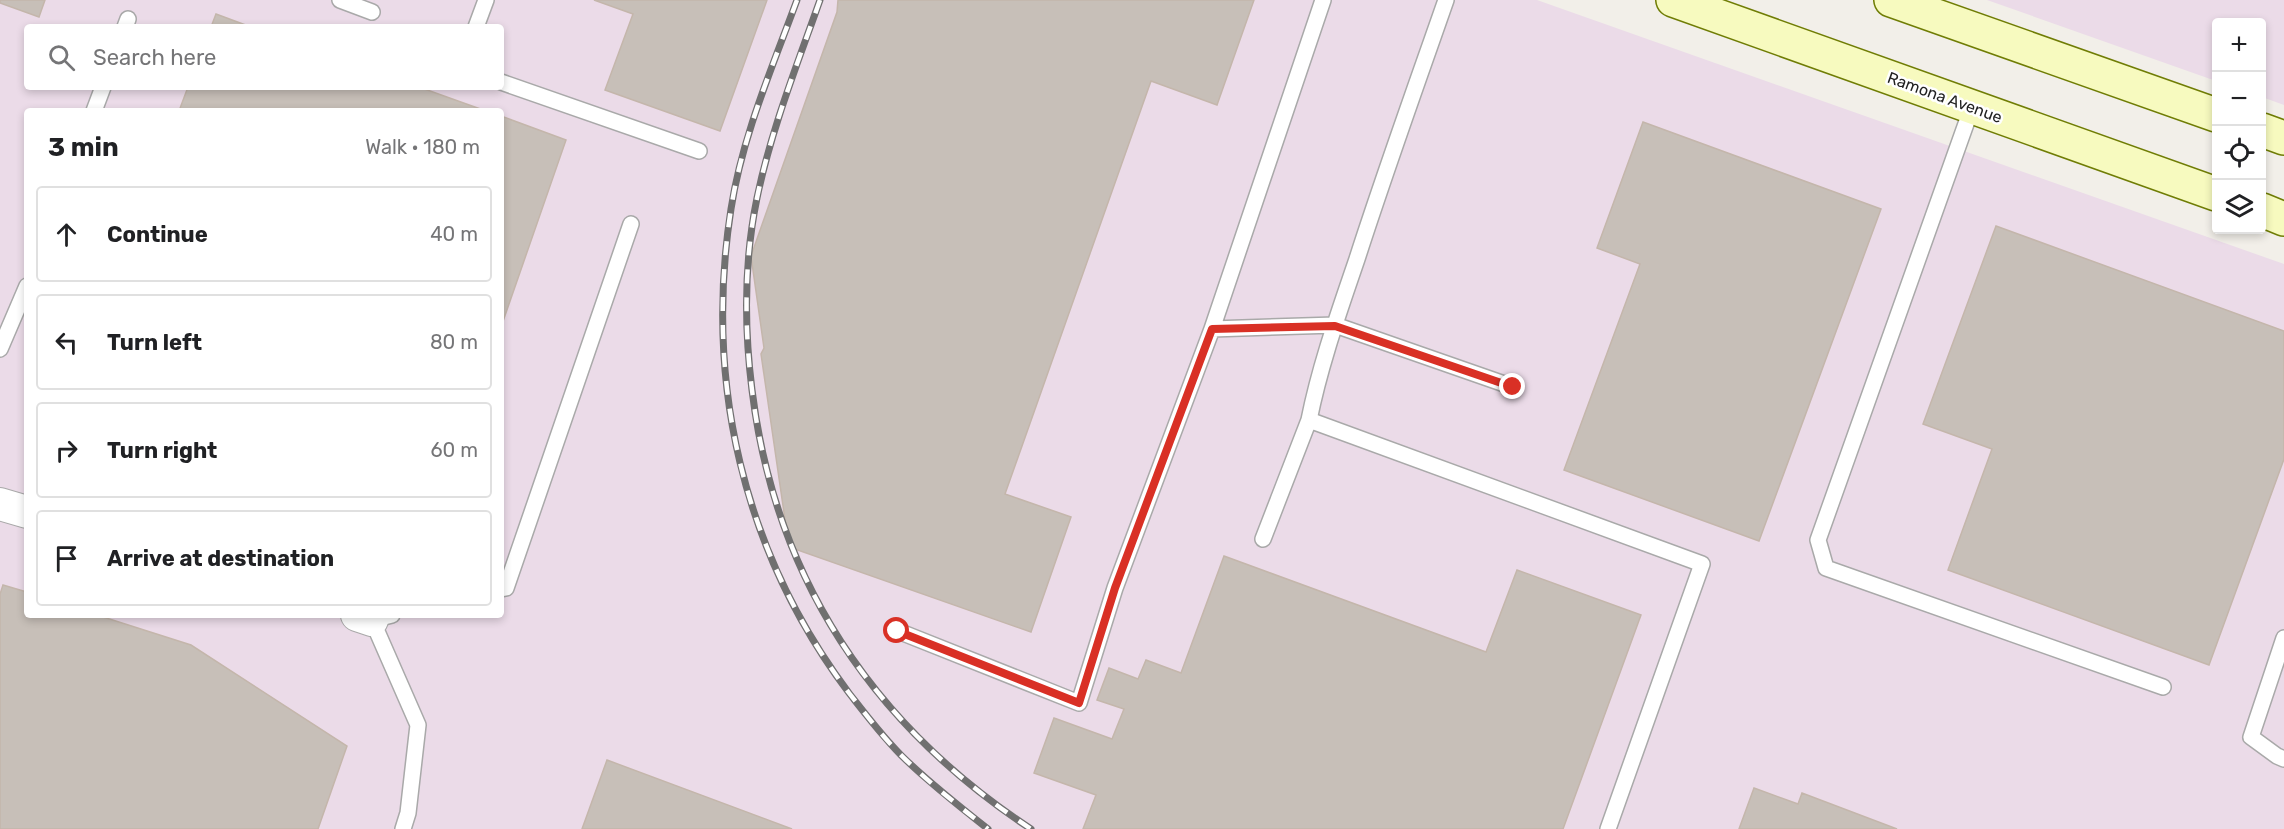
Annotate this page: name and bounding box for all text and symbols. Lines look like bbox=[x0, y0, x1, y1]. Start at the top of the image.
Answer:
map controls bbox=[2212, 18, 2266, 234]
button: + bbox=[2212, 18, 2266, 72]
search box bbox=[24, 24, 504, 90]
icon: search bbox=[45, 41, 78, 74]
text: Search here bbox=[93, 44, 216, 71]
street label: Ramona Avenue bbox=[1885, 68, 2005, 127]
button: − bbox=[2212, 72, 2266, 126]
button: locate bbox=[2212, 126, 2266, 180]
text: 3 min bbox=[48, 132, 119, 163]
text: Walk · 180 m bbox=[365, 135, 480, 159]
button: layers bbox=[2212, 180, 2266, 234]
icon: ahead bbox=[50, 218, 83, 251]
text: Continue bbox=[107, 221, 208, 248]
text: 40 m bbox=[430, 222, 478, 246]
icon: left bbox=[50, 326, 83, 359]
text: Turn left bbox=[107, 329, 202, 356]
text: 80 m bbox=[430, 330, 478, 354]
route end bbox=[1499, 373, 1525, 399]
icon: right bbox=[50, 434, 83, 467]
text: Turn right bbox=[107, 437, 217, 464]
text: 60 m bbox=[431, 438, 478, 462]
icon: arrive bbox=[50, 542, 83, 575]
text: Arrive at destination bbox=[107, 545, 334, 572]
route start bbox=[883, 617, 909, 643]

